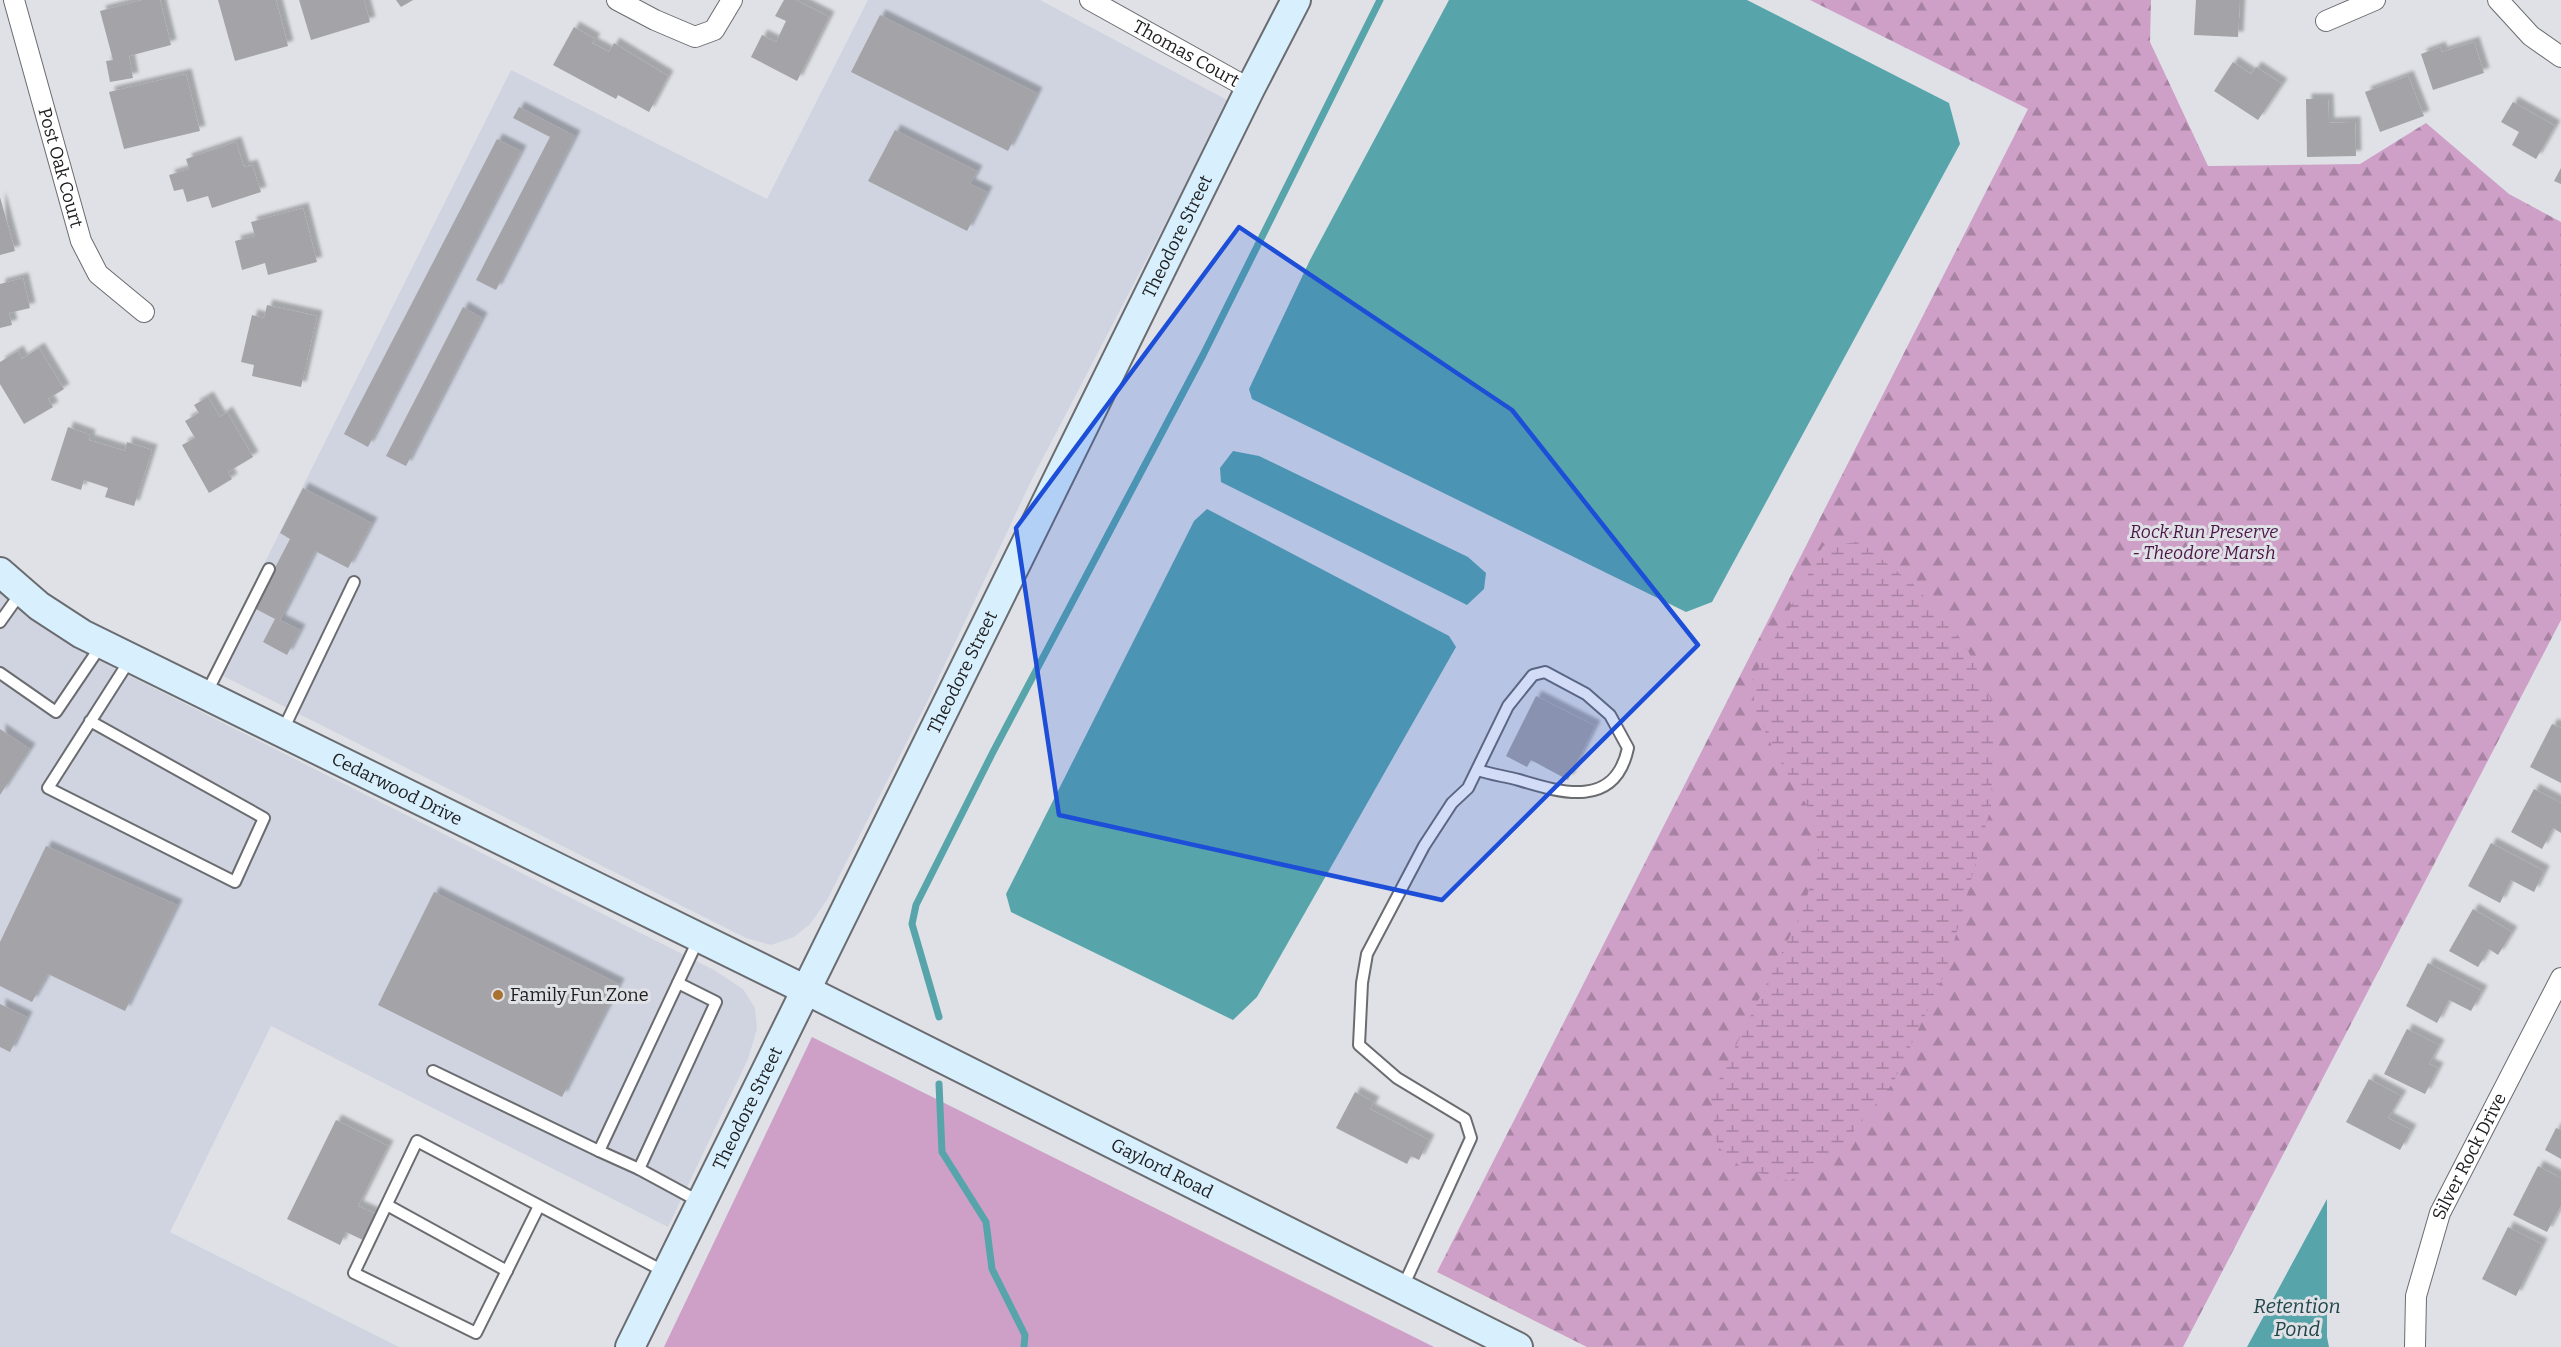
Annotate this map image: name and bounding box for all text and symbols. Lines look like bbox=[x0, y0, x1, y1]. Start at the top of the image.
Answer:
street label: Thomas Court bbox=[1129, 15, 1244, 92]
street label: Post Oak Court bbox=[33, 105, 88, 230]
street label: Theodore Street bbox=[1138, 171, 1217, 302]
park label: Rock Run Preserve - Theodore Marsh bbox=[2130, 521, 2278, 564]
street label: Theodore Street bbox=[923, 607, 1002, 738]
street label: Cedarwood Drive bbox=[328, 747, 466, 830]
place label: Family Fun Zone bbox=[510, 984, 649, 1006]
marker: Family Fun Zone bbox=[491, 988, 505, 1002]
street label: Theodore Street bbox=[708, 1043, 787, 1174]
street label: Silver Rock Drive bbox=[2428, 1089, 2511, 1222]
street label: Gaylord Road bbox=[1107, 1134, 1217, 1203]
water label: Retention Pond bbox=[2253, 1294, 2341, 1341]

